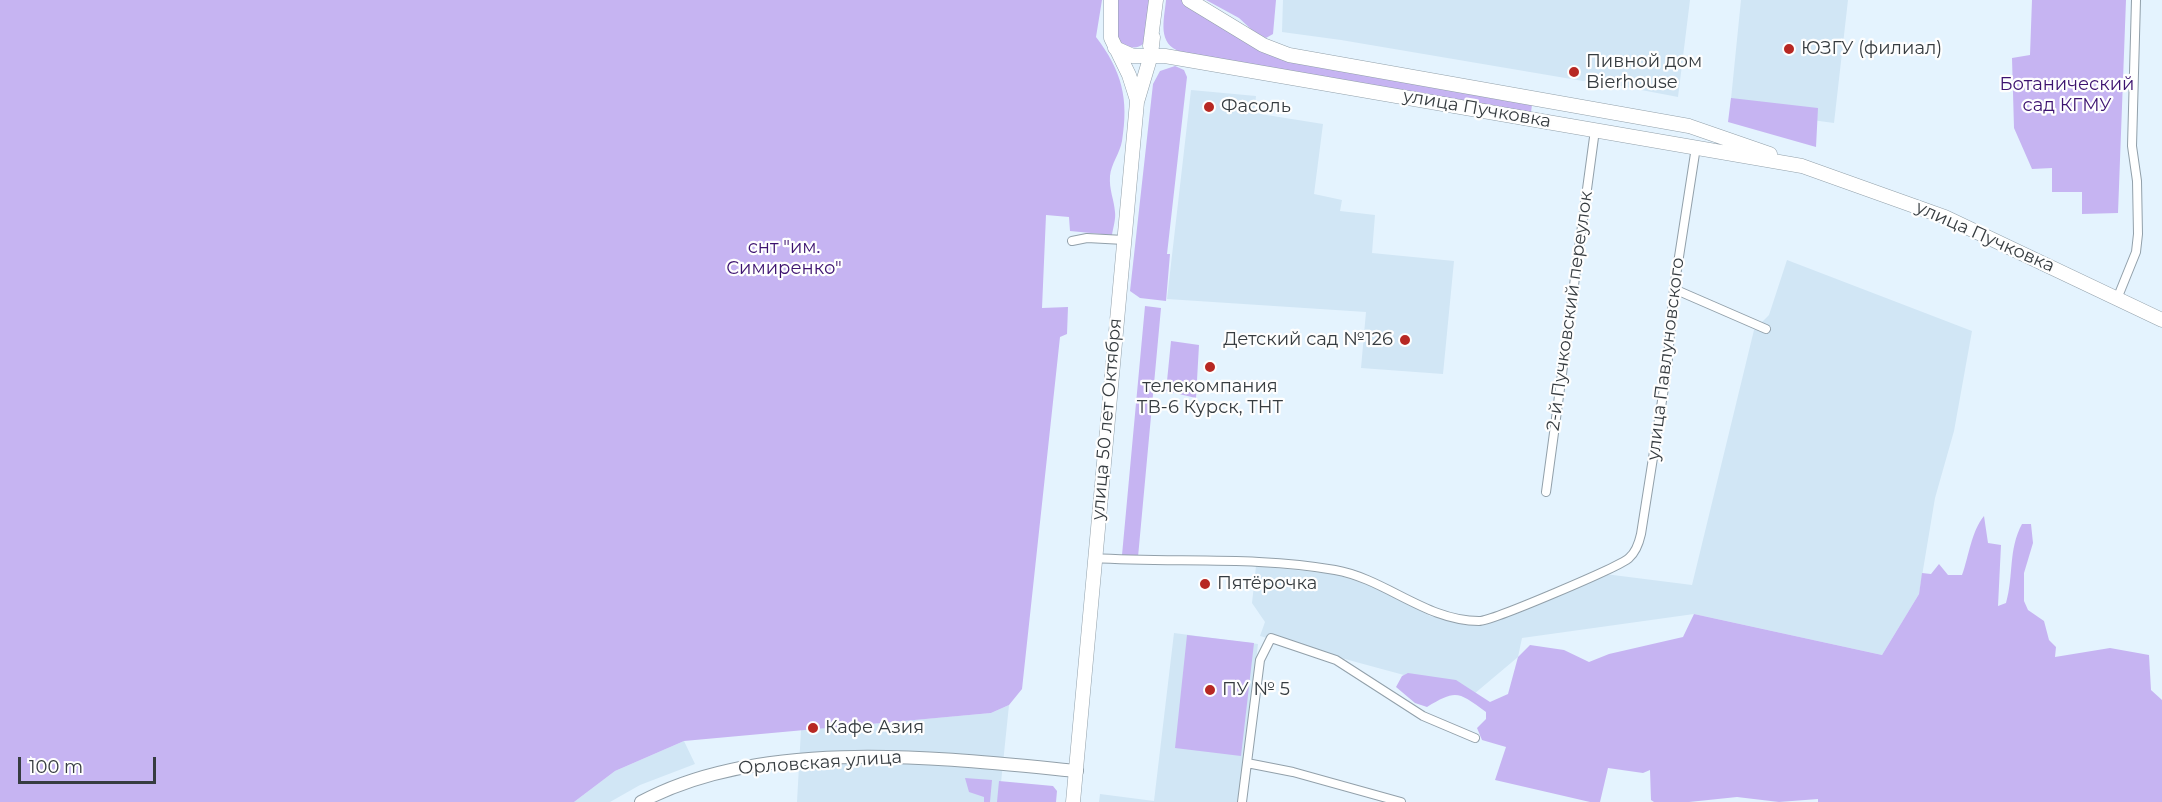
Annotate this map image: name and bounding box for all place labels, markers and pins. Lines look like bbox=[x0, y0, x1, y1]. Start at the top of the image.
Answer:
place label: ЮЗГУ (филиал) bbox=[1801, 38, 1942, 60]
marker: ЮЗГУ (филиал) bbox=[1782, 42, 1796, 56]
place label: Пивной дом Bierhouse bbox=[1586, 51, 1702, 94]
marker: Пивной дом Bierhouse bbox=[1567, 65, 1581, 79]
place label: Фасоль bbox=[1221, 96, 1291, 118]
marker: Фасоль bbox=[1202, 100, 1216, 114]
place label: Детский сад №126 bbox=[1223, 329, 1393, 351]
marker: Детский сад №126 bbox=[1398, 333, 1412, 347]
marker: телекомпания ТВ-6 Курск, ТНТ bbox=[1203, 360, 1217, 374]
place label: телекомпания ТВ-6 Курск, ТНТ bbox=[1137, 376, 1283, 418]
place label: Пятёрочка bbox=[1217, 573, 1317, 595]
marker: Пятёрочка bbox=[1198, 577, 1212, 591]
place label: ПУ № 5 bbox=[1222, 679, 1290, 701]
marker: ПУ № 5 bbox=[1203, 683, 1217, 697]
place label: Кафе Азия bbox=[825, 717, 924, 739]
marker: Кафе Азия bbox=[806, 721, 820, 735]

